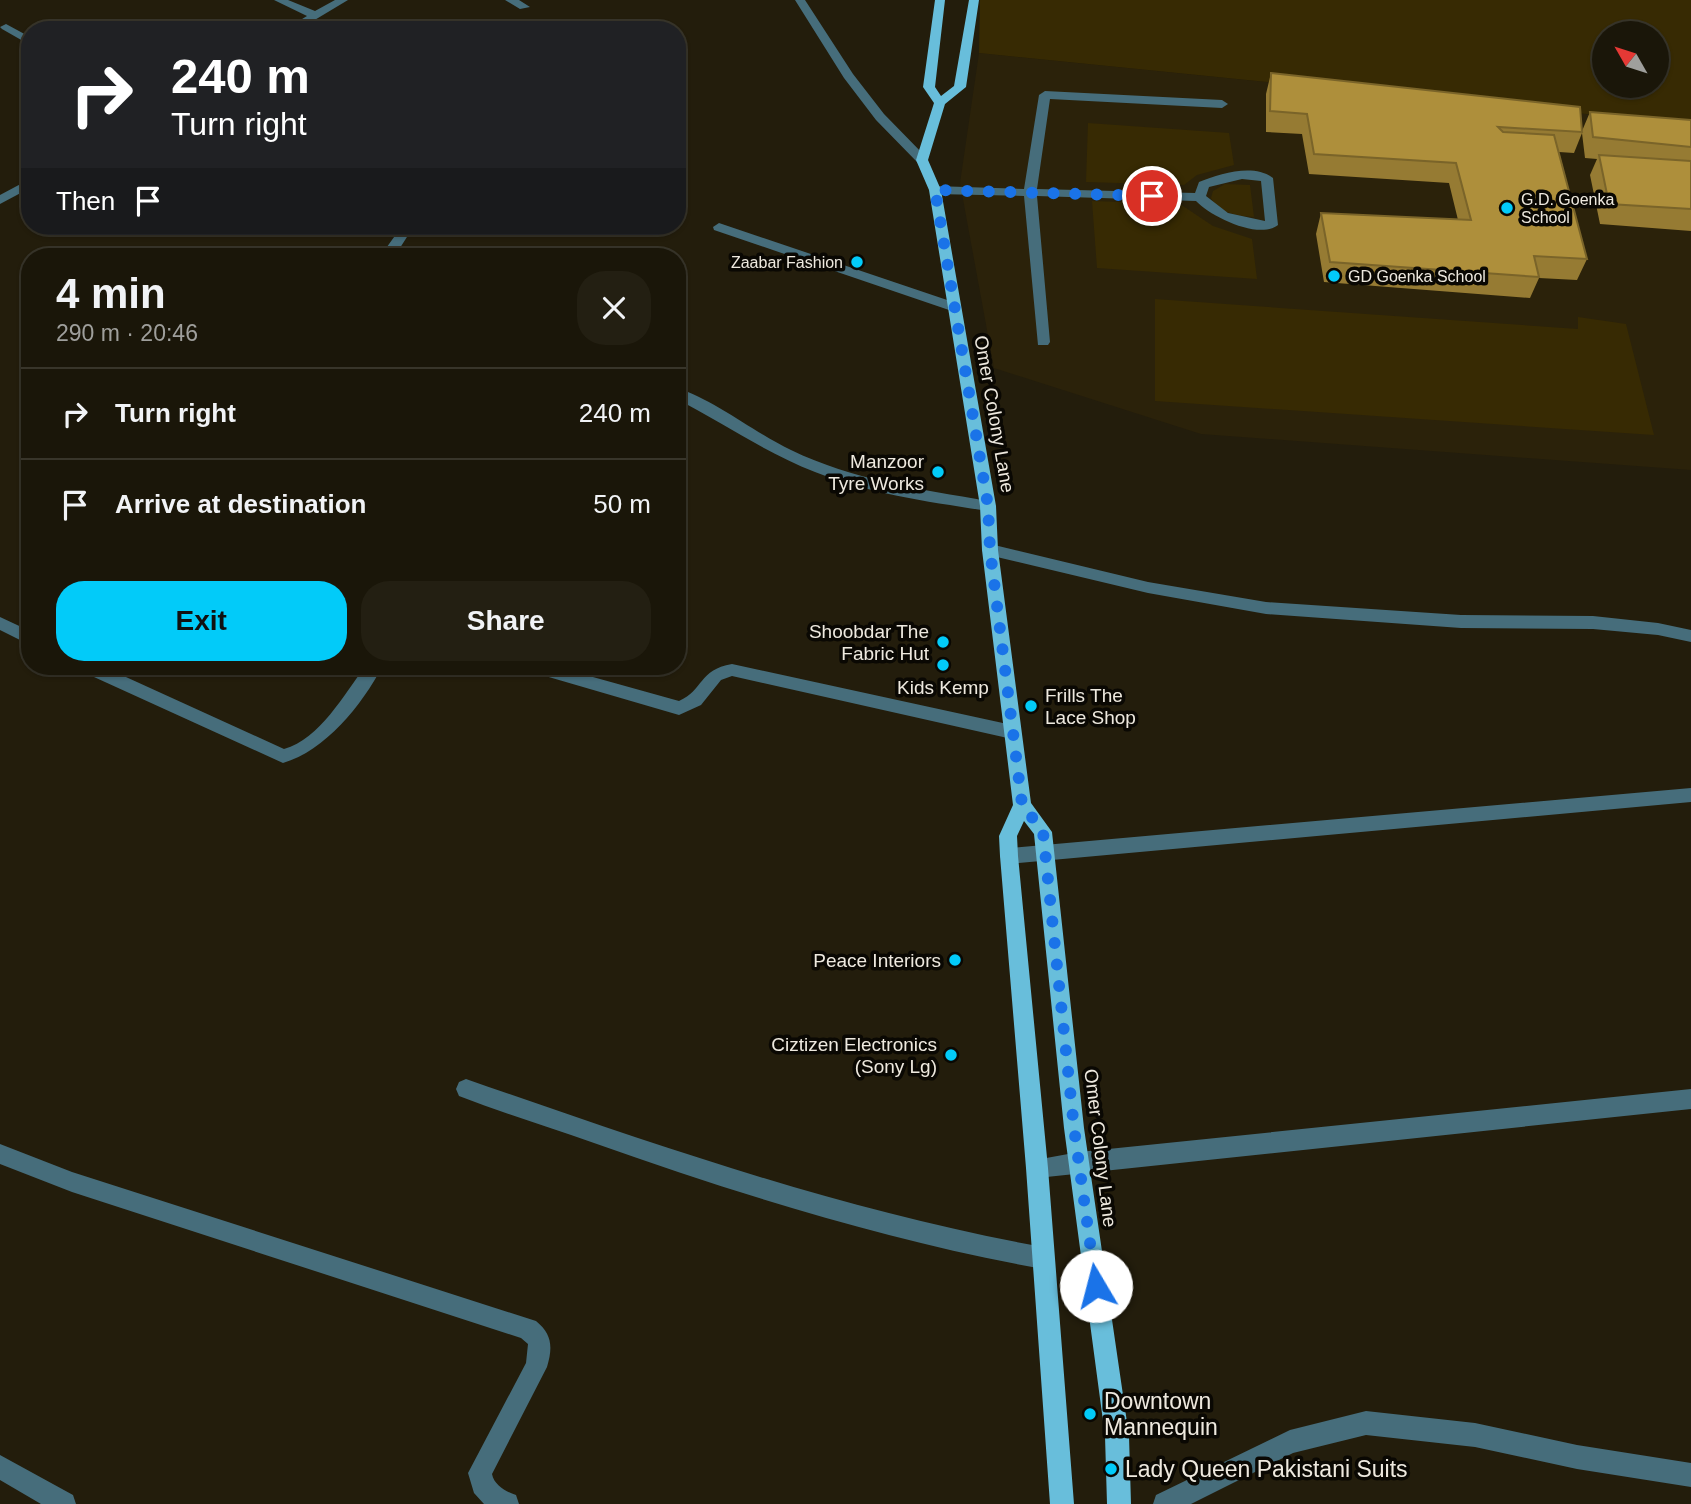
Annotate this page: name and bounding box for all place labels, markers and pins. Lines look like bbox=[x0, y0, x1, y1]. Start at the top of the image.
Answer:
pin bbox=[1122, 166, 1182, 226]
place label: G.D. Goenka School bbox=[1521, 191, 1614, 226]
marker: G.D. Goenka School bbox=[1499, 200, 1515, 216]
place label: Zaabar Fashion bbox=[731, 254, 843, 271]
marker: Zaabar Fashion bbox=[849, 254, 865, 270]
marker: GD Goenka School bbox=[1326, 268, 1342, 284]
place label: GD Goenka School bbox=[1348, 268, 1486, 285]
place label: Manzoor Tyre Works bbox=[828, 451, 925, 494]
marker: Manzoor Tyre Works bbox=[930, 464, 946, 480]
place label: Shoobdar The Fabric Hut bbox=[809, 621, 930, 664]
marker: Shoobdar The Fabric Hut bbox=[935, 634, 951, 650]
marker: Kids Kemp bbox=[935, 657, 951, 673]
place label: Kids Kemp bbox=[897, 677, 989, 698]
place label: Frills The Lace Shop bbox=[1045, 685, 1136, 728]
marker: Frills The Lace Shop bbox=[1023, 698, 1039, 714]
place label: Peace Interiors bbox=[813, 950, 941, 971]
marker: Peace Interiors bbox=[947, 952, 963, 968]
place label: Ciztizen Electronics (Sony Lg) bbox=[771, 1034, 937, 1077]
marker: Ciztizen Electronics (Sony Lg) bbox=[943, 1047, 959, 1063]
place label: Downtown Mannequin bbox=[1104, 1388, 1218, 1440]
marker: Downtown Mannequin bbox=[1082, 1406, 1098, 1422]
place label: Lady Queen Pakistani Suits bbox=[1125, 1456, 1408, 1482]
marker: Lady Queen Pakistani Suits bbox=[1103, 1461, 1119, 1477]

